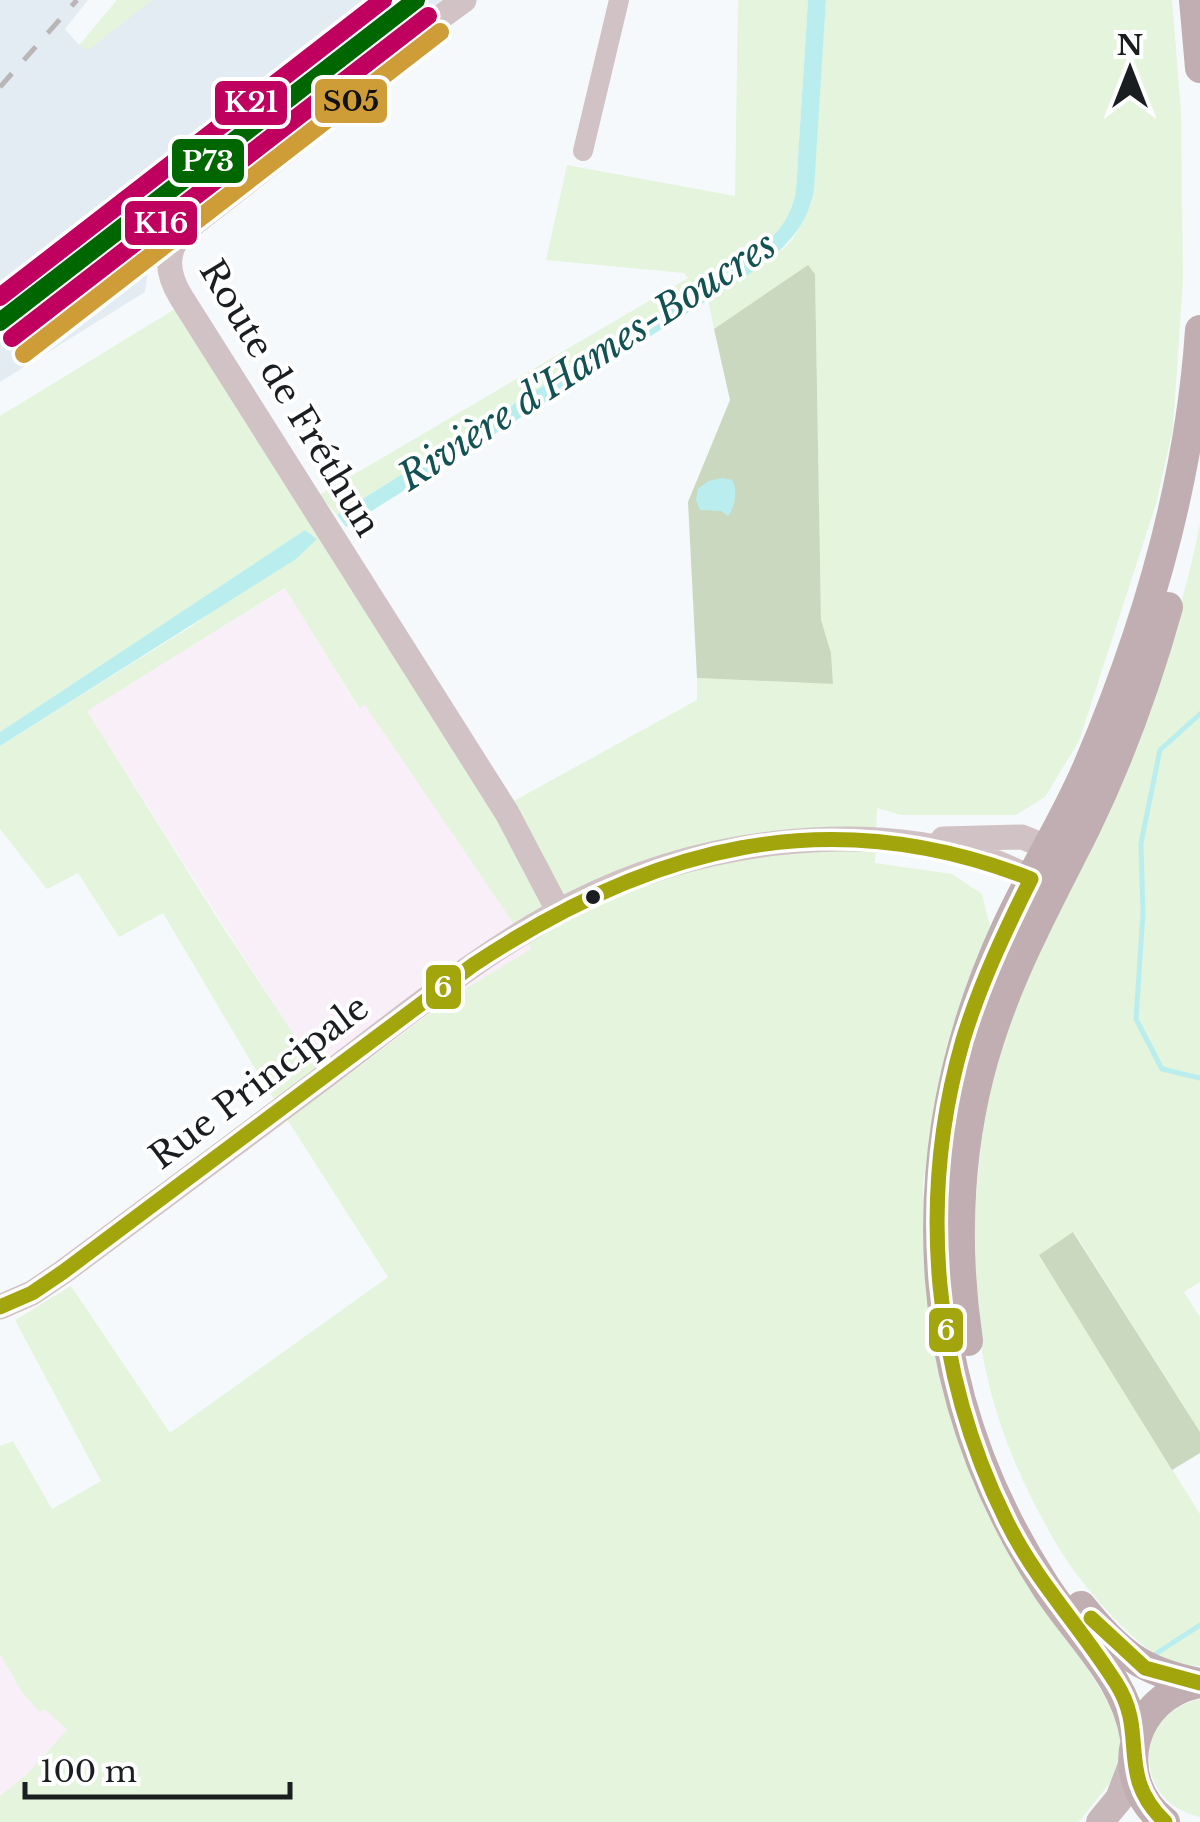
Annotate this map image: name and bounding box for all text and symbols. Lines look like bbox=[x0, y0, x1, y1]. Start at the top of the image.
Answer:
north arrow bbox=[1080, 20, 1180, 120]
text: N bbox=[1117, 28, 1143, 63]
line badge: S05 bbox=[313, 77, 389, 125]
line badge: K21 bbox=[213, 79, 289, 127]
text: S05 bbox=[323, 84, 379, 119]
text: K21 bbox=[224, 85, 278, 120]
line badge: P73 bbox=[170, 137, 246, 185]
text: P73 bbox=[182, 144, 234, 179]
line badge: K16 bbox=[123, 199, 199, 247]
text: K16 bbox=[134, 206, 188, 241]
water label: Rivière d'Hames-Boucres bbox=[388, 221, 784, 501]
street label: Route de Fréthun bbox=[191, 252, 390, 544]
unlabelled marker bbox=[583, 887, 603, 907]
line badge: 6 bbox=[424, 963, 463, 1011]
text: 6 bbox=[434, 970, 452, 1005]
street label: Rue Principale bbox=[141, 985, 377, 1178]
line badge: 6 bbox=[927, 1306, 965, 1354]
text: 6 bbox=[937, 1313, 955, 1348]
scale bar bbox=[25, 1737, 290, 1799]
text: 100 m bbox=[40, 1753, 137, 1790]

